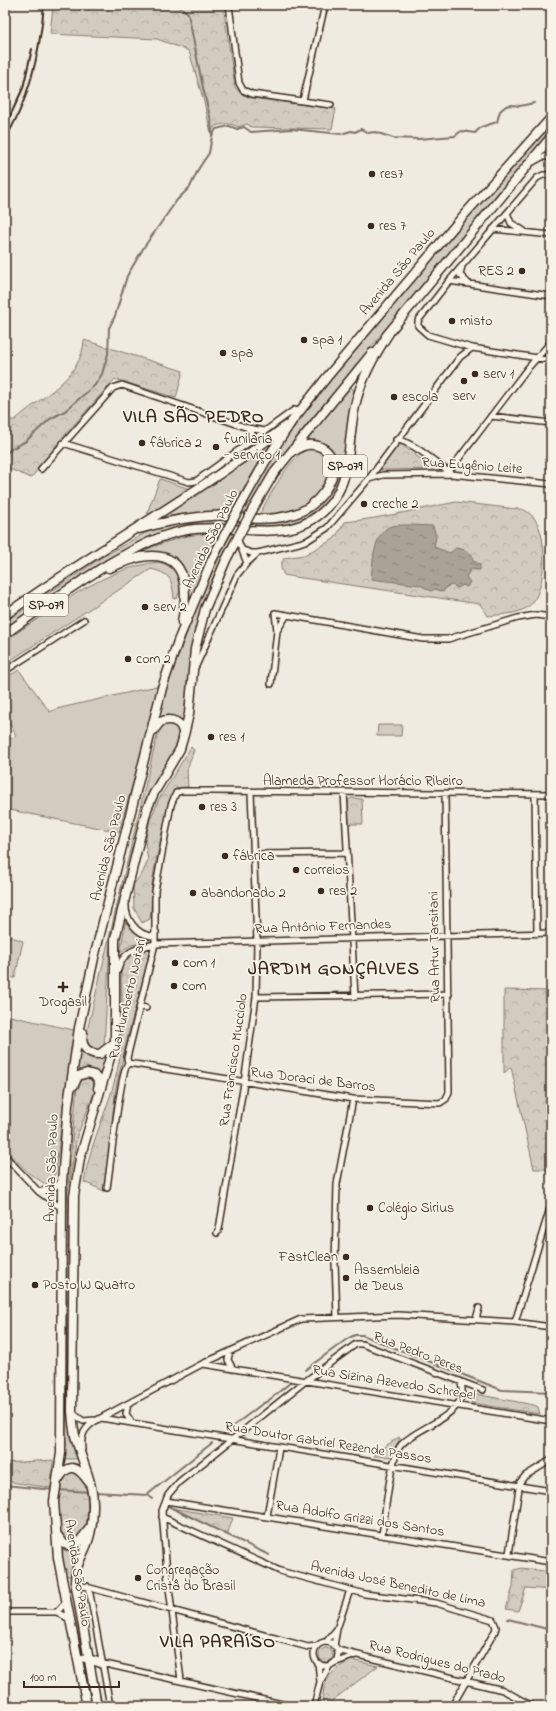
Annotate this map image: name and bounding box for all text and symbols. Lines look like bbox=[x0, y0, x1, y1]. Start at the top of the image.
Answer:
place label: res7 bbox=[380, 164, 404, 185]
marker: res7 bbox=[367, 169, 377, 179]
place label: res 7 bbox=[379, 216, 406, 237]
marker: res 7 bbox=[366, 221, 376, 231]
street label: Avenida São Paulo bbox=[355, 224, 441, 320]
place label: RES 2 bbox=[478, 261, 514, 282]
marker: RES 2 bbox=[517, 266, 527, 276]
place label: misto bbox=[460, 311, 493, 332]
marker: misto bbox=[447, 316, 457, 326]
place label: spa 1 bbox=[312, 330, 343, 351]
marker: spa 1 bbox=[299, 335, 309, 345]
place label: spa bbox=[231, 343, 253, 364]
marker: spa bbox=[218, 348, 228, 358]
place label: serv 1 bbox=[483, 364, 515, 385]
marker: serv 1 bbox=[470, 369, 480, 379]
marker: serv bbox=[459, 376, 469, 386]
place label: serv bbox=[452, 386, 476, 407]
place label: escola bbox=[402, 387, 438, 408]
marker: escola bbox=[389, 392, 399, 402]
district label: VILA SÃO PEDRO bbox=[122, 405, 265, 431]
place label: funilaria - serviço 1 bbox=[224, 429, 280, 466]
place label: fábrica 2 bbox=[150, 433, 202, 454]
marker: fábrica 2 bbox=[137, 438, 147, 448]
marker: funilaria - serviço 1 bbox=[211, 442, 221, 452]
street label: Rua Eugênio Leite bbox=[421, 452, 524, 481]
road number: SP-079 bbox=[323, 455, 367, 477]
street label: Avenida São Paulo bbox=[178, 486, 244, 592]
place label: creche 2 bbox=[372, 494, 418, 515]
marker: creche 2 bbox=[359, 499, 369, 509]
road number: SP-079 bbox=[24, 594, 68, 616]
place label: serv 2 bbox=[153, 597, 187, 618]
marker: serv 2 bbox=[140, 602, 150, 612]
place label: com 2 bbox=[136, 649, 171, 670]
marker: com 2 bbox=[123, 654, 133, 664]
place label: res 1 bbox=[219, 727, 245, 748]
marker: res 1 bbox=[206, 732, 216, 742]
street label: Alameda Professor Horácio Ribeiro bbox=[263, 771, 463, 792]
street label: Avenida São Paulo bbox=[86, 793, 132, 903]
place label: res 3 bbox=[210, 797, 237, 818]
marker: res 3 bbox=[197, 802, 207, 812]
place label: fábrica bbox=[233, 846, 275, 867]
marker: fábrica bbox=[220, 851, 230, 861]
place label: correios bbox=[304, 860, 349, 881]
marker: correios bbox=[291, 865, 301, 875]
place label: res 2 bbox=[329, 881, 357, 902]
place label: abandonado 2 bbox=[201, 883, 286, 904]
marker: res 2 bbox=[316, 886, 326, 896]
marker: abandonado 2 bbox=[188, 888, 198, 898]
street label: Rua Artur Tarsitani bbox=[424, 891, 446, 1003]
street label: Rua Antônio Fernandes bbox=[254, 914, 392, 940]
street label: Rua Humberto Notari bbox=[104, 937, 152, 1061]
place label: com 1 bbox=[183, 953, 216, 974]
district label: JARDIM GONÇALVES bbox=[248, 957, 420, 983]
marker: com 1 bbox=[170, 958, 180, 968]
place label: com bbox=[182, 976, 206, 997]
marker: com bbox=[169, 981, 179, 991]
marker: Drogasil bbox=[58, 982, 68, 992]
place label: Drogasil bbox=[38, 992, 87, 1014]
street label: Rua Francisco Mucciolo bbox=[214, 992, 254, 1128]
street label: Rua Doraci de Barros bbox=[249, 1062, 377, 1098]
street label: Avenida São Paulo bbox=[40, 1113, 64, 1223]
place label: Colégio Sirius bbox=[378, 1198, 454, 1220]
marker: Colégio Sirius bbox=[365, 1203, 375, 1213]
place label: FastClean bbox=[278, 1247, 338, 1268]
marker: FastClean bbox=[341, 1252, 351, 1262]
place label: Assembleia de Deus bbox=[354, 1260, 420, 1297]
marker: Assembleia de Deus bbox=[341, 1273, 351, 1283]
place label: Posto W Quatro bbox=[43, 1275, 135, 1296]
marker: Posto W Quatro bbox=[30, 1280, 40, 1290]
street label: Rua Pedro Peres bbox=[370, 1326, 466, 1380]
street label: Rua Sizina Azevedo Schrepel bbox=[311, 1360, 477, 1406]
street label: Rua Doutor Gabriel Rezende Passos bbox=[223, 1416, 433, 1470]
street label: Rua Adolfo Grizzi dos Santos bbox=[274, 1495, 446, 1543]
street label: Avenida São Paulo bbox=[58, 1518, 96, 1628]
street label: Avenida José Benedito de Lima bbox=[308, 1556, 488, 1614]
place label: Congregação Cristâ do Brasil bbox=[146, 1560, 235, 1597]
marker: Congregação Cristâ do Brasil bbox=[133, 1573, 143, 1583]
district label: VILA PARAÍSO bbox=[159, 1630, 276, 1656]
street label: Rua Rodrigues do Prado bbox=[366, 1635, 508, 1690]
scale bar bbox=[24, 1663, 119, 1689]
text: 100 m bbox=[30, 1669, 57, 1687]

